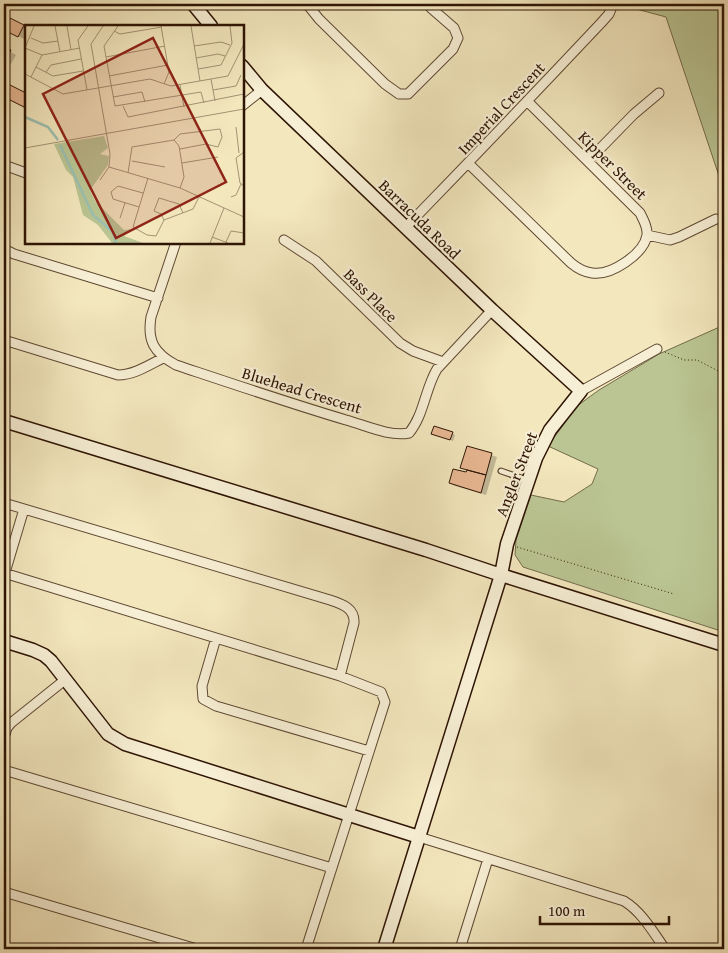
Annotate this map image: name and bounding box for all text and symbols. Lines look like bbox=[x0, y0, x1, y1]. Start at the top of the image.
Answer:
inset map bbox=[25, 25, 244, 244]
street label: Imperial Crescent bbox=[452, 56, 551, 160]
street label: Kipper Street bbox=[573, 125, 653, 205]
street label: Barracuda Road bbox=[374, 174, 467, 265]
street label: Bass Place bbox=[338, 262, 404, 328]
street label: Bluehead Crescent bbox=[239, 360, 365, 420]
street label: Angler Street bbox=[489, 428, 543, 520]
scale bar bbox=[540, 893, 669, 925]
text: 100 m bbox=[548, 900, 586, 921]

